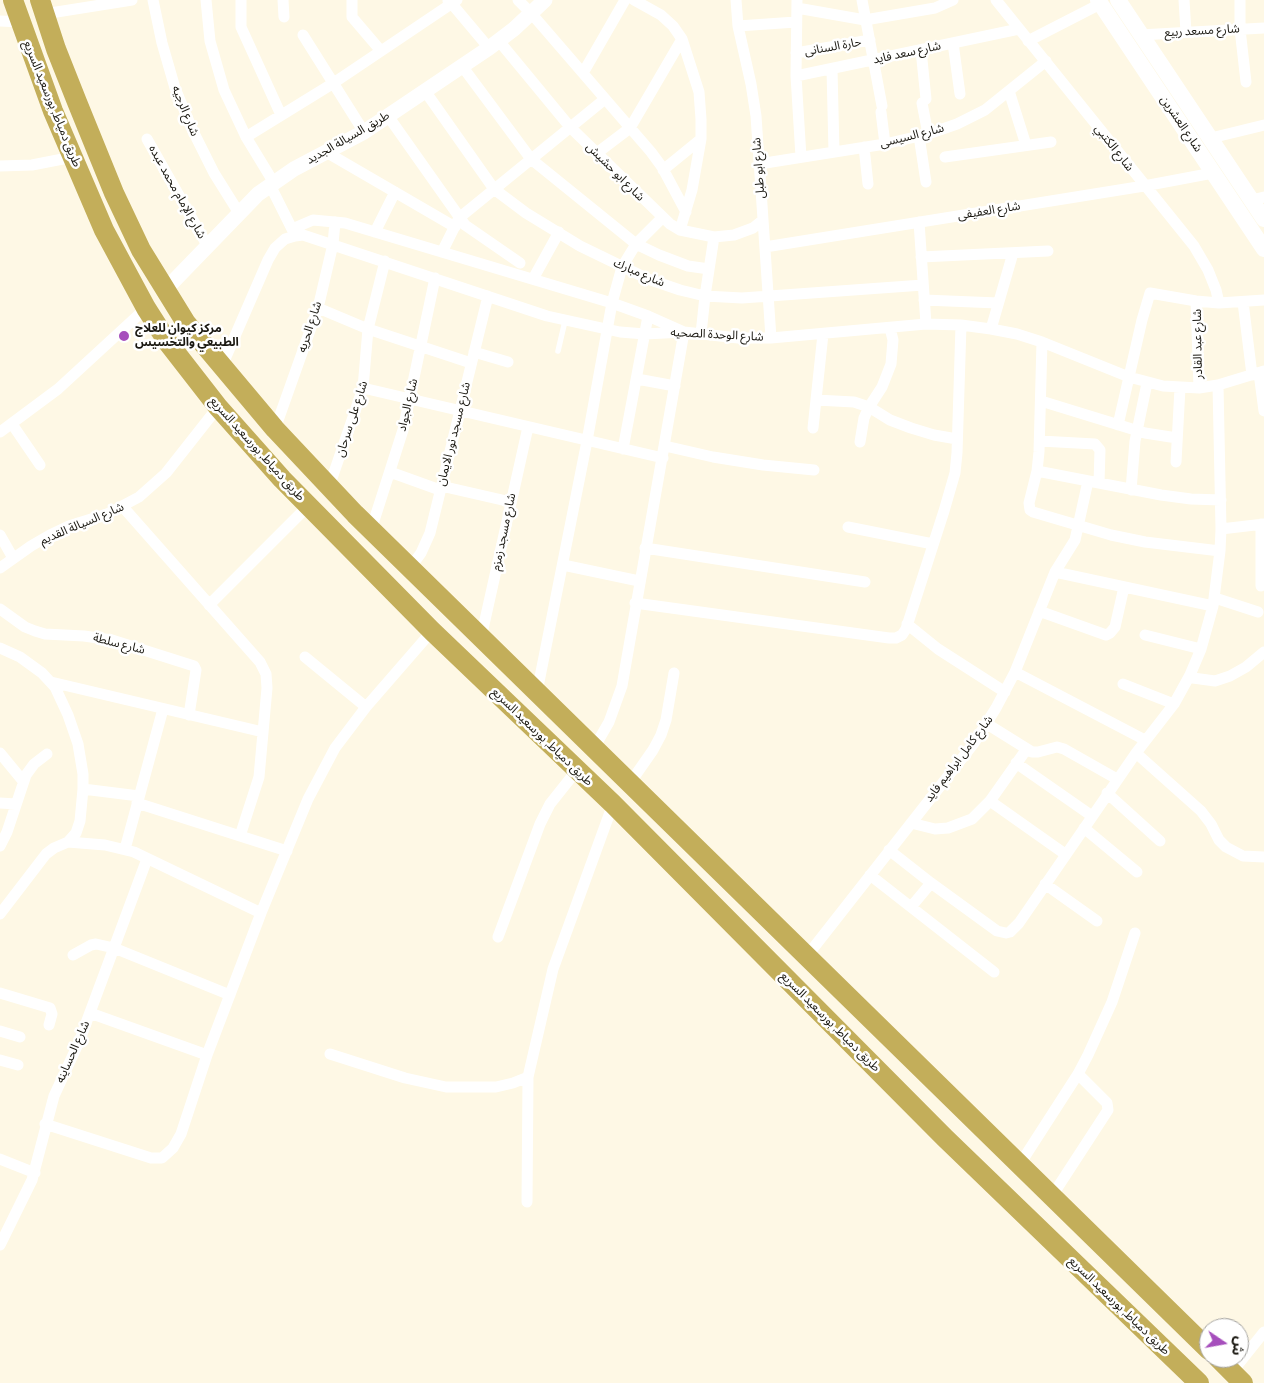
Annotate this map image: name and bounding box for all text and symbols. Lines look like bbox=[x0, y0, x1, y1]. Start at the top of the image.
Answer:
street label: شارع مسعد ربيع bbox=[1164, 22, 1240, 40]
street label: حارة السنانى bbox=[803, 35, 863, 59]
street label: طريق دمياط, بورسعيد السريع bbox=[20, 39, 84, 169]
street label: شارع سعد فايد bbox=[872, 39, 942, 67]
street label: شارع الرجيه bbox=[168, 84, 202, 138]
street label: شارع العشرين bbox=[1157, 93, 1205, 155]
street label: طريق السيالة الجديد bbox=[304, 108, 392, 168]
street label: شارع السيسى bbox=[878, 121, 946, 151]
street label: شارع الكتبي bbox=[1091, 122, 1137, 174]
street label: شارع ابو طبل bbox=[750, 137, 768, 199]
street label: شارع ابو حشيش bbox=[583, 140, 647, 204]
street label: شارع الإمام محمد عبده bbox=[145, 143, 209, 241]
street label: شارع العفيفى bbox=[957, 199, 1021, 223]
street label: شارع مبارك bbox=[611, 256, 667, 290]
street label: شارع الحريه bbox=[295, 299, 325, 355]
street label: شارع عبد القادر bbox=[1190, 309, 1206, 379]
place label: مركز كيوان للعلاج الطبيعي والتخسيس bbox=[135, 322, 239, 350]
street label: شارع الوحدة الصحيه bbox=[670, 325, 764, 345]
marker: مركز كيوان للعلاج الطبيعي والتخسيس bbox=[117, 329, 131, 343]
street label: شارع الجواد bbox=[395, 377, 421, 433]
street label: شارع على سرحان bbox=[333, 379, 371, 459]
street label: شارع مسجد نور الايمان bbox=[434, 381, 474, 487]
street label: طريق دمياط, بورسعيد السريع bbox=[206, 394, 308, 504]
street label: شارع مسجد زمزم bbox=[489, 492, 519, 572]
street label: شارع السيالة القديم bbox=[38, 500, 126, 548]
street label: شارع سلطة bbox=[91, 631, 147, 657]
street label: طريق دمياط, بورسعيد السريع bbox=[488, 685, 596, 789]
street label: شارع كامل ابراهيم فايد bbox=[922, 713, 996, 805]
street label: طريق دمياط, بورسعيد السريع bbox=[777, 969, 883, 1075]
street label: شارع الحساينه bbox=[53, 1019, 93, 1085]
street label: طريق دمياط, بورسعيد السريع bbox=[1065, 1254, 1173, 1358]
north arrow bbox=[1199, 1318, 1249, 1368]
text: ش bbox=[1228, 1335, 1248, 1357]

